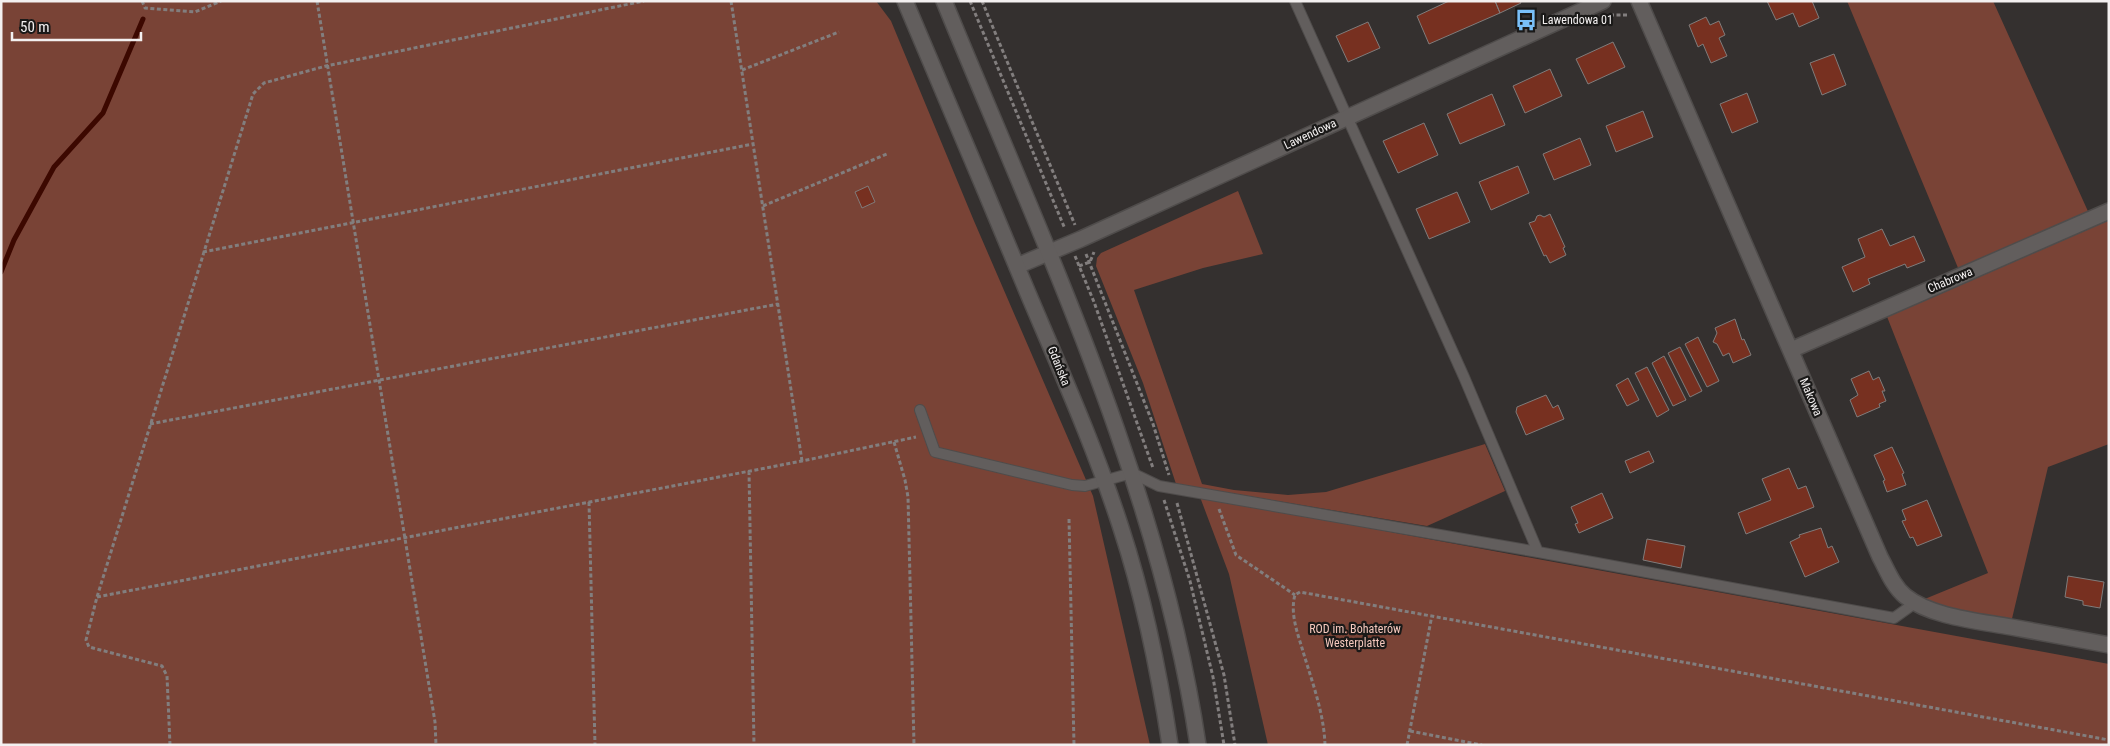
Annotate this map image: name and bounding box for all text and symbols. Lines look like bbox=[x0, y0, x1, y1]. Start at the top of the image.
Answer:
bus stop icon: Lawendowa 01 bbox=[1513, 7, 1539, 33]
scale bar bbox=[12, 10, 141, 42]
place label: Lawendowa 01 bbox=[1542, 13, 1613, 27]
text: 50 m bbox=[20, 18, 50, 36]
street label: Lawendowa bbox=[1282, 116, 1339, 152]
street label: Chabrowa bbox=[1925, 264, 1975, 296]
street label: Gdańska bbox=[1045, 344, 1073, 388]
street label: Makowa bbox=[1797, 376, 1825, 418]
park label: ROD im. Bohaterów Westerplatte bbox=[1309, 622, 1401, 650]

